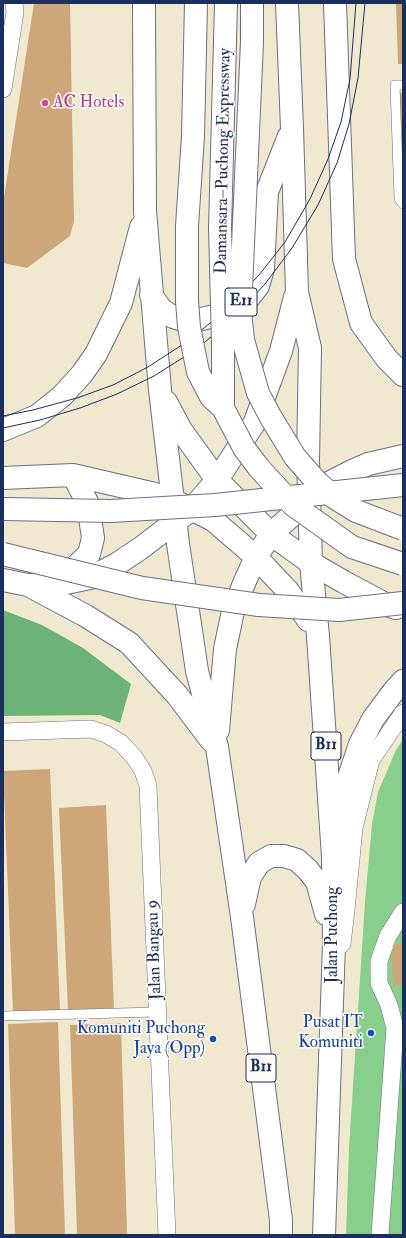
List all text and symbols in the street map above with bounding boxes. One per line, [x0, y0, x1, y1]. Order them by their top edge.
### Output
street label: Damansara–Puchong Expressway [212, 48, 236, 274]
place label: AC Hotels [53, 93, 124, 113]
marker: AC Hotels [40, 98, 50, 108]
road number: E11 [225, 288, 257, 316]
road number: B11 [311, 732, 341, 760]
street label: Jalan Puchong [323, 886, 343, 984]
street label: Jalan Bangau 9 [143, 899, 167, 1001]
place label: Pusat IT Komuniti [298, 1013, 363, 1053]
place label: Komuniti Puchong Jaya (Opp) [77, 1019, 205, 1059]
marker: Pusat IT Komuniti [366, 1028, 376, 1038]
marker: Komuniti Puchong Jaya (Opp) [208, 1034, 218, 1044]
road number: B11 [246, 1054, 276, 1082]

